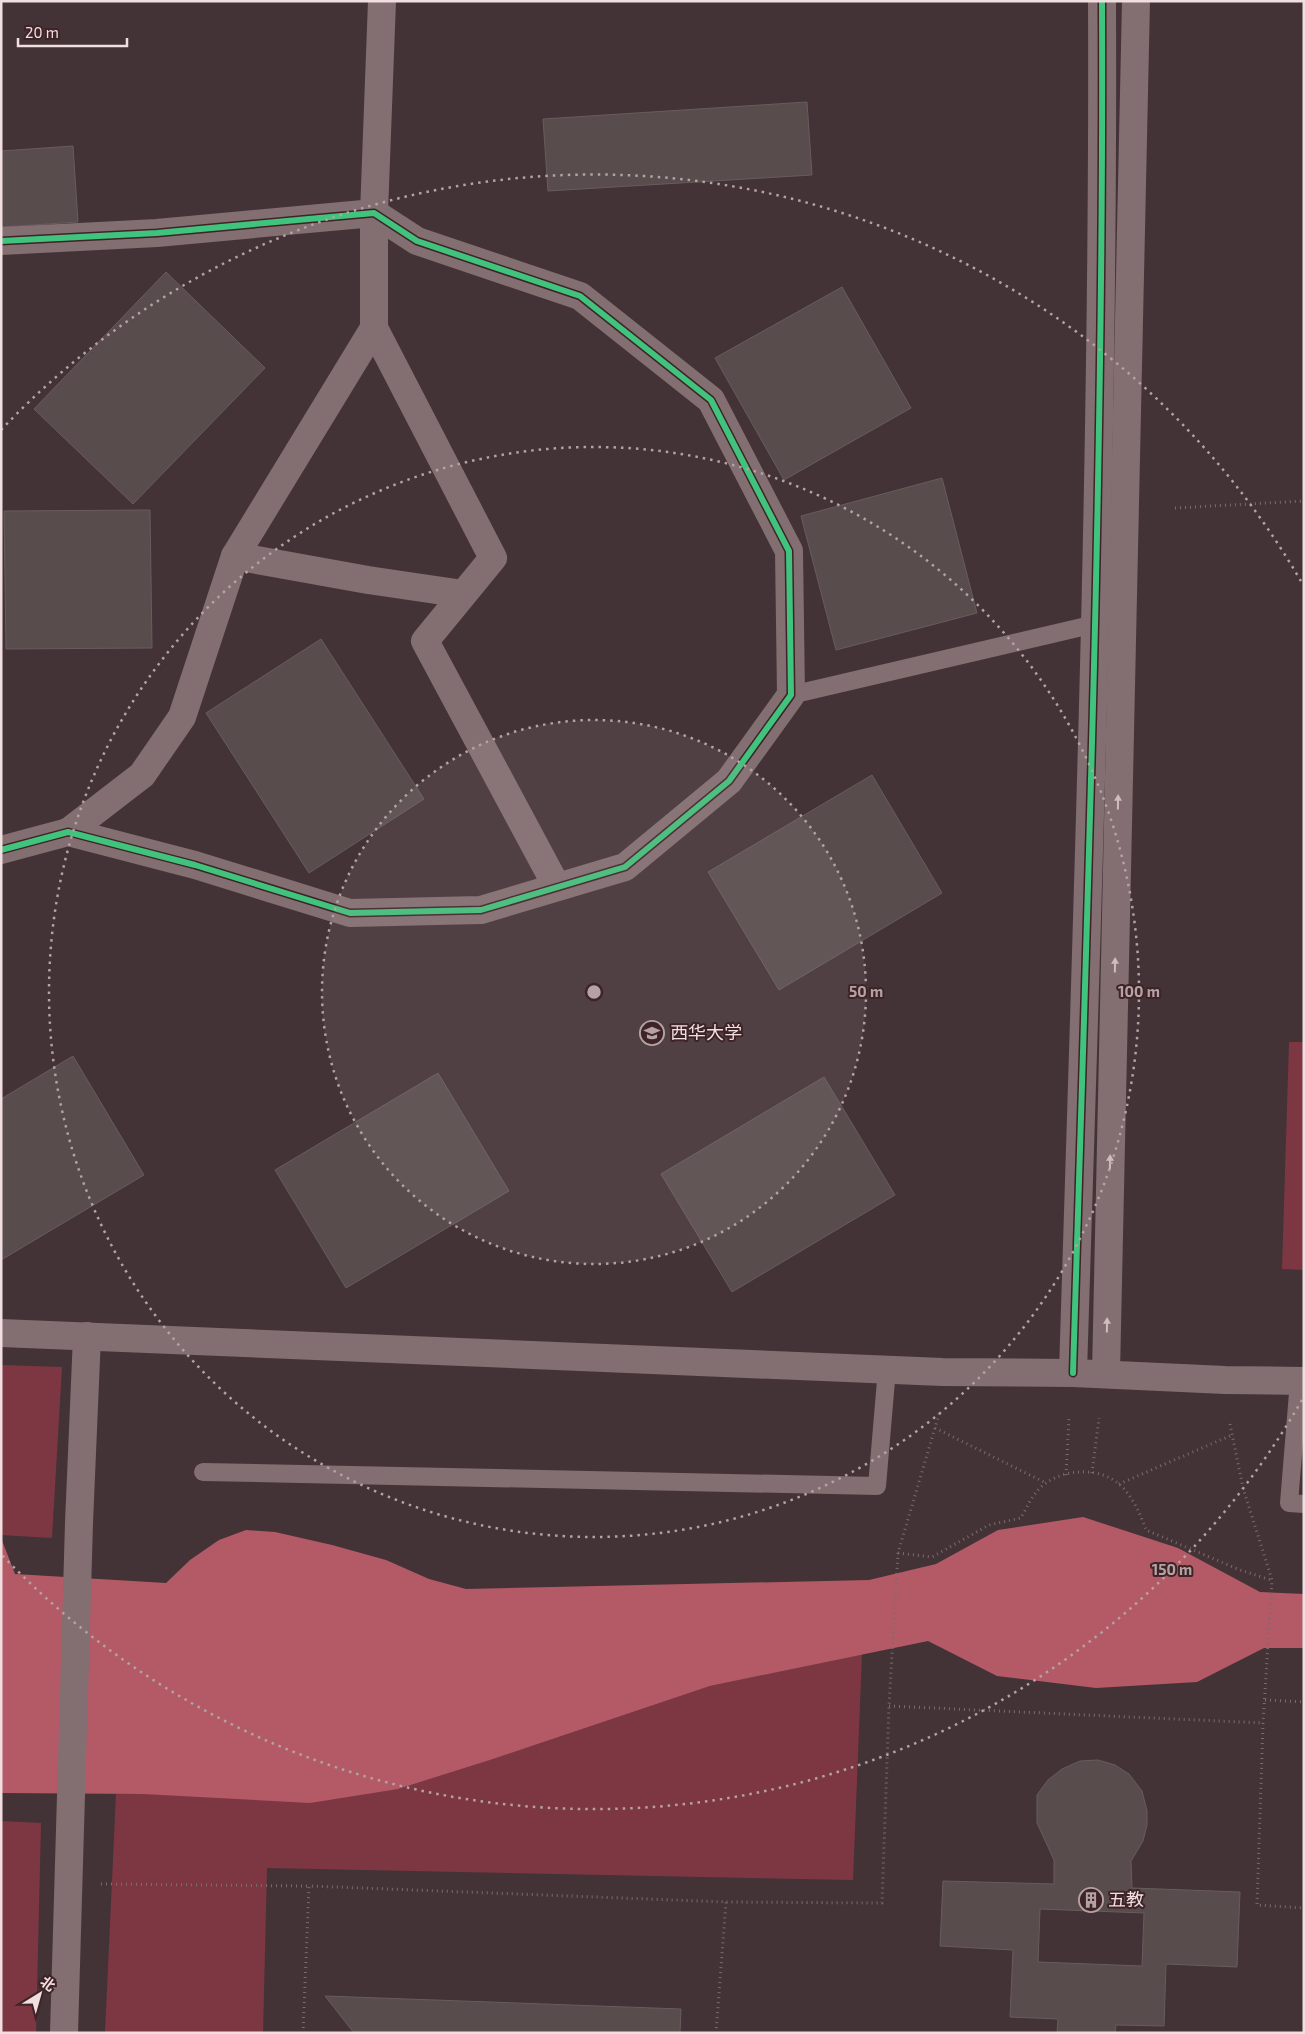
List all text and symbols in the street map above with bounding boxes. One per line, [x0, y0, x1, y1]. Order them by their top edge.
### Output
scale bar [18, 15, 126, 47]
text: 20 m [25, 23, 59, 41]
one-way arrow [1114, 794, 1122, 810]
one-way arrow [1111, 957, 1119, 973]
text: 50 m [849, 982, 883, 1000]
text: 100 m [1118, 982, 1160, 1000]
centre of rings [585, 983, 603, 1001]
school or university icon: 西华大学 [639, 1020, 665, 1046]
place label: 西华大学 [670, 1021, 742, 1043]
one-way arrow [1107, 1154, 1115, 1170]
one-way arrow [1103, 1316, 1111, 1332]
text: 150 m [1152, 1560, 1192, 1578]
building icon: 五教 [1078, 1887, 1104, 1913]
place label: 五教 [1108, 1888, 1144, 1910]
north arrow [15, 1969, 65, 2019]
text: 北 [37, 1972, 59, 1994]

